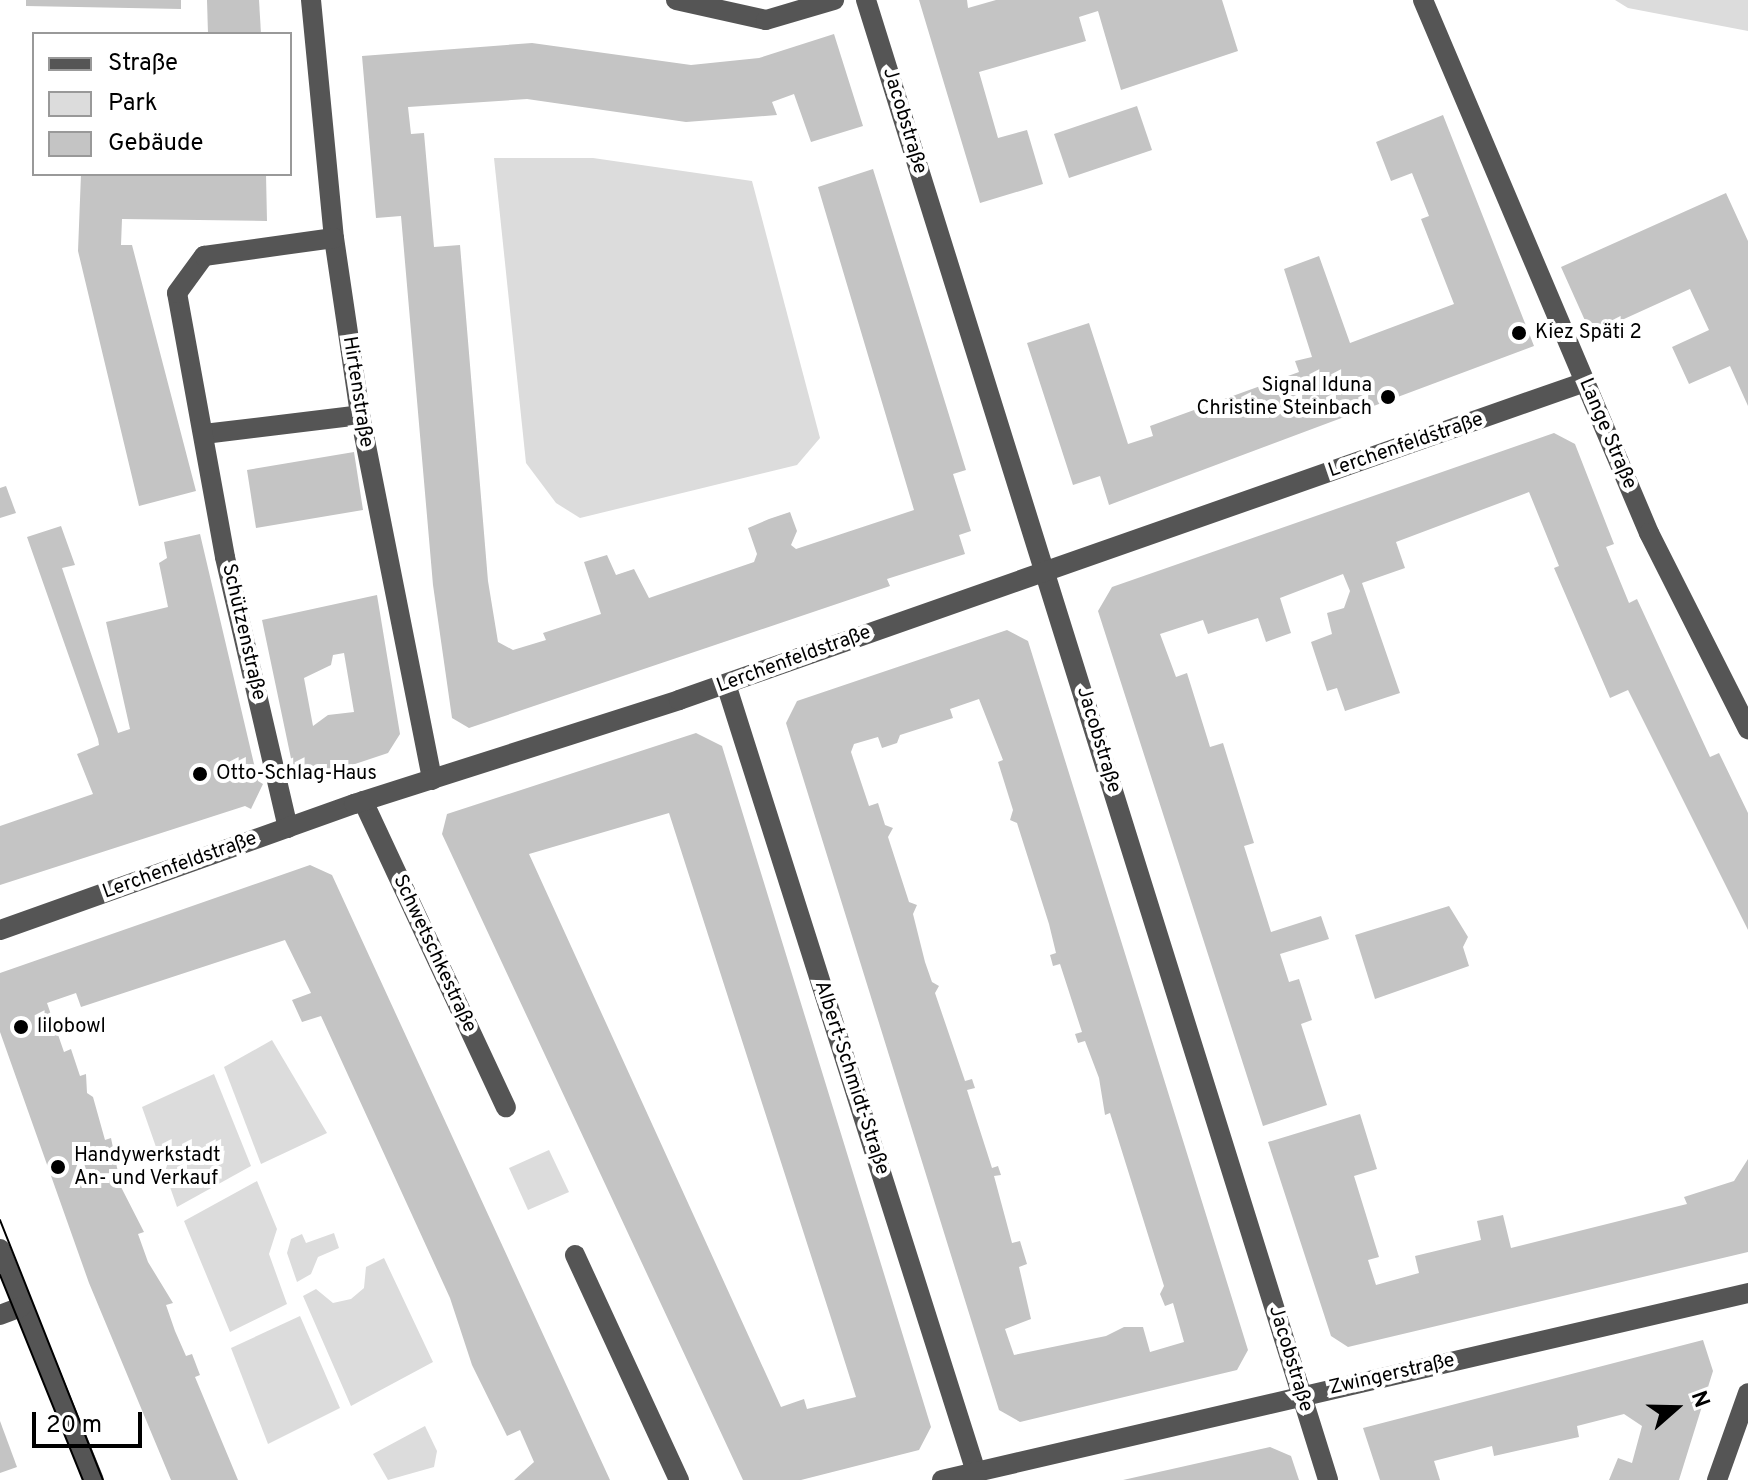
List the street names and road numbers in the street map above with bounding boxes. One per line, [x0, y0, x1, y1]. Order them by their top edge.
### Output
street label: Jacobstraße [876, 65, 932, 177]
street label: Hirtenstraße [336, 335, 378, 449]
street label: Lange Straße [1573, 375, 1641, 493]
street label: Lerchenfeldstraße [1325, 408, 1487, 484]
street label: Schützenstraße [216, 561, 270, 703]
street label: Lerchenfeldstraße [714, 621, 874, 699]
street label: Jacobstraße [1070, 684, 1126, 796]
street label: Lerchenfeldstraße [100, 827, 260, 905]
street label: Schwetschkestraße [387, 871, 481, 1037]
street label: Albert-Schmidt-Straße [808, 978, 894, 1178]
street label: Jacobstraße [1262, 1303, 1318, 1415]
street label: Zwingerstraße [1327, 1349, 1457, 1401]

